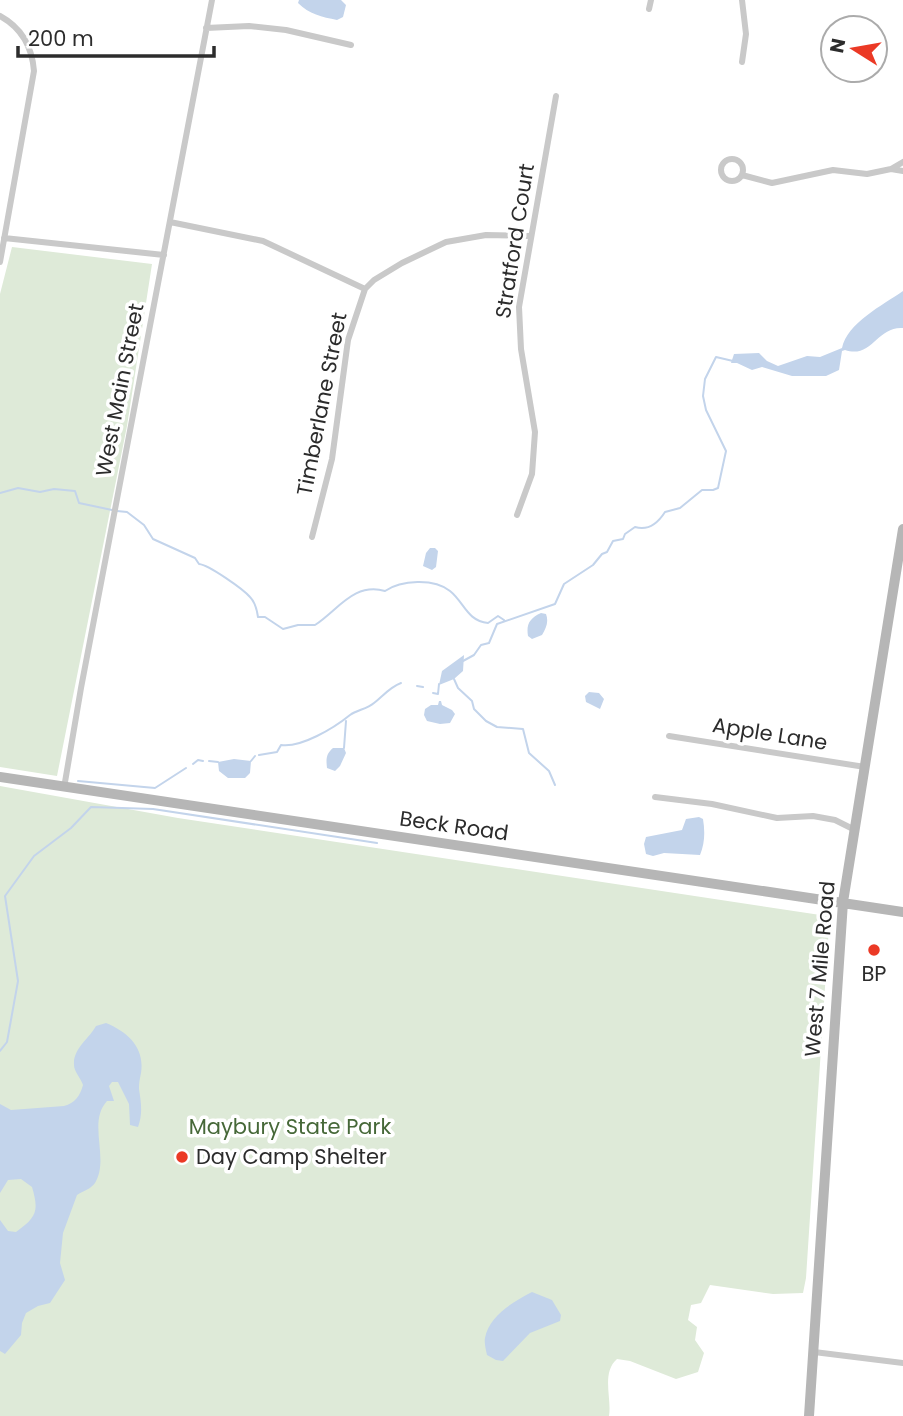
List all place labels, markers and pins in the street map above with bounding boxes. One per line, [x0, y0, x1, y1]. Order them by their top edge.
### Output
marker: BP [866, 942, 882, 958]
place label: BP [861, 959, 887, 988]
place label: Day Camp Shelter [196, 1142, 387, 1171]
marker: Day Camp Shelter [174, 1149, 190, 1165]

